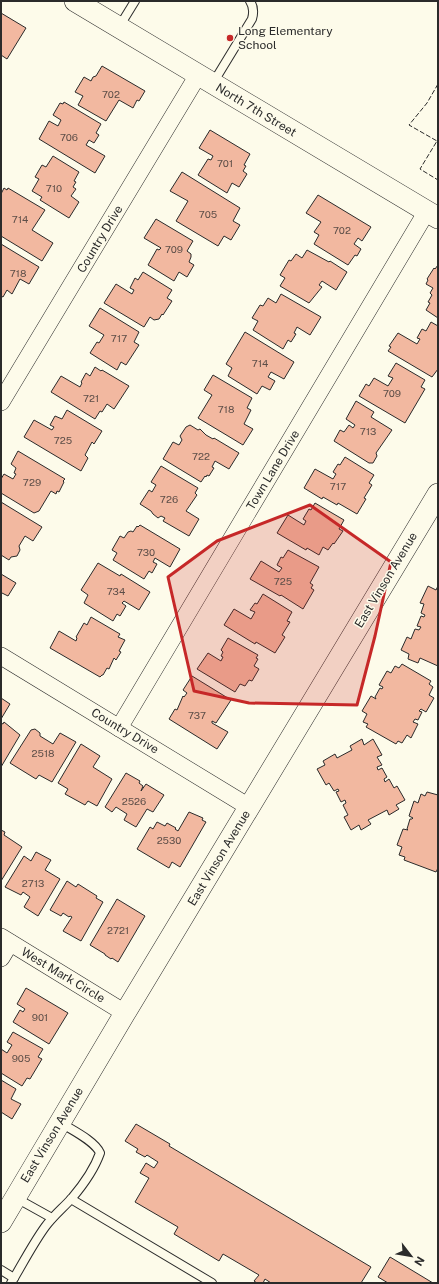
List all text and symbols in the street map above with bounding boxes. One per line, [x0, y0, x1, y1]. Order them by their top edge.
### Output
place label: Long Elementary School [238, 24, 333, 52]
marker: Long Elementary School [225, 33, 235, 43]
street label: North 7th Street [213, 80, 299, 140]
house number: 702 [102, 88, 120, 100]
house number: 706 [60, 131, 78, 143]
house number: 701 [217, 157, 233, 169]
house number: 710 [46, 182, 62, 194]
street label: Country Drive [74, 203, 126, 275]
house number: 705 [199, 208, 217, 220]
house number: 714 [12, 213, 28, 225]
house number: 702 [333, 224, 351, 236]
house number: 709 [165, 243, 183, 255]
house number: 718 [10, 267, 26, 279]
house number: 717 [111, 332, 127, 344]
house number: 714 [252, 357, 268, 369]
house number: 709 [383, 387, 401, 399]
house number: 721 [83, 392, 99, 404]
house number: 718 [218, 403, 234, 415]
house number: 713 [360, 425, 376, 437]
street label: Town Lane Drive [244, 427, 302, 513]
house number: 725 [54, 434, 72, 446]
house number: 722 [192, 450, 210, 462]
house number: 729 [23, 476, 41, 488]
house number: 717 [330, 480, 346, 492]
house number: 726 [160, 493, 178, 505]
street label: East Vinson Avenue [352, 529, 420, 630]
house number: 730 [137, 546, 155, 558]
house number: 725 [274, 575, 292, 587]
house number: 734 [107, 585, 125, 597]
street label: Country Drive [89, 705, 161, 757]
house number: 737 [188, 709, 206, 721]
house number: 2518 [32, 747, 54, 759]
house number: 2526 [122, 795, 146, 807]
street label: East Vinson Avenue [185, 807, 253, 908]
house number: 2530 [157, 834, 181, 846]
house number: 2713 [22, 877, 44, 889]
house number: 2721 [107, 924, 129, 936]
street label: West Mark Circle [19, 944, 108, 1006]
house number: 901 [32, 1011, 48, 1023]
house number: 905 [12, 1052, 30, 1064]
street label: East Vinson Avenue [18, 1084, 86, 1185]
north arrow [391, 1236, 431, 1276]
text: N [412, 1254, 427, 1268]

